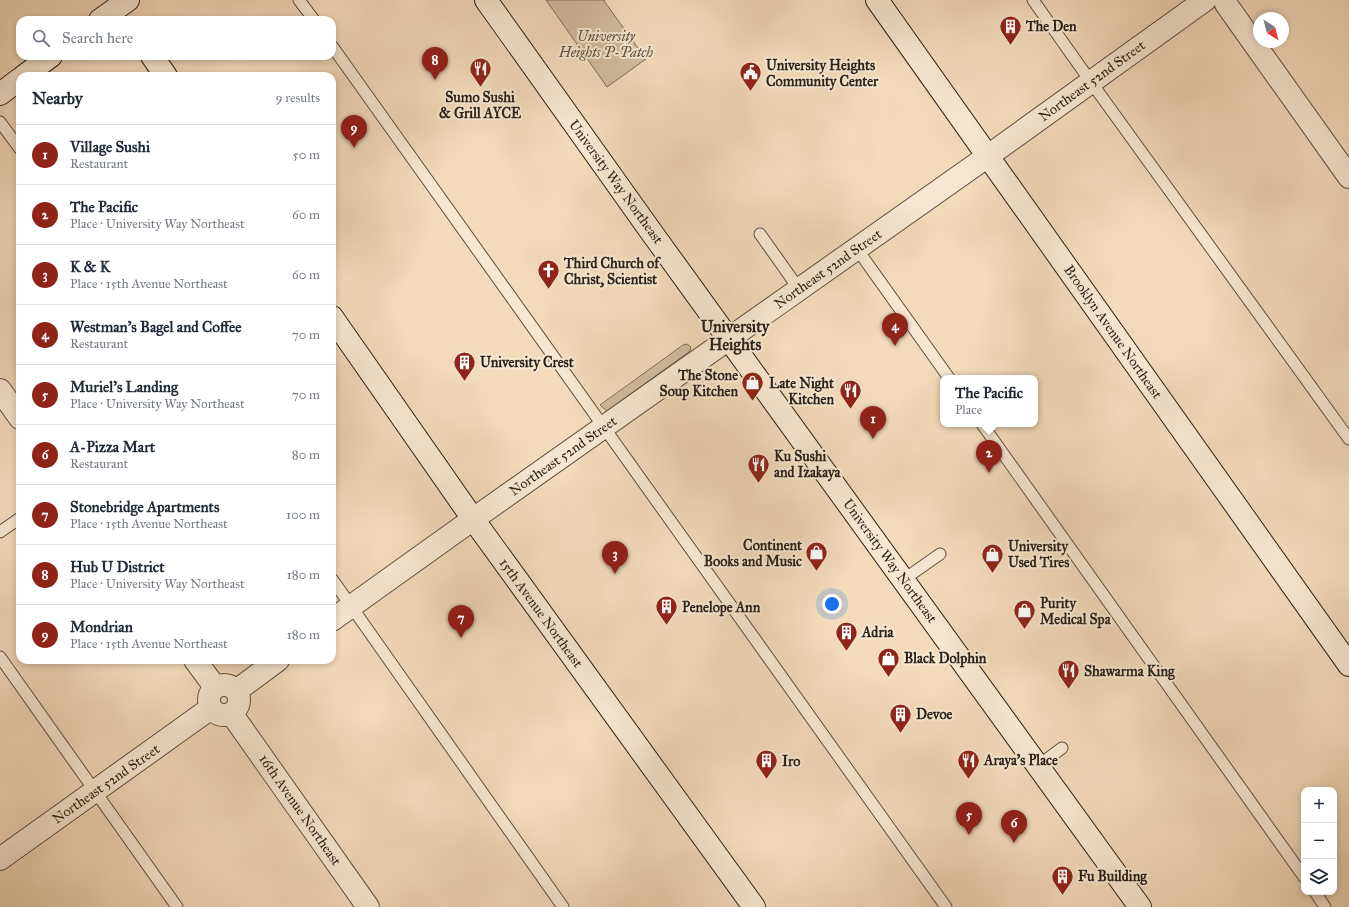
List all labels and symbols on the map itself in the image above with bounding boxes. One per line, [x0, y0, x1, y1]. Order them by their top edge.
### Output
north arrow [1253, 12, 1289, 48]
building icon: The Den [998, 13, 1024, 46]
place label: The Den [1025, 18, 1077, 35]
park label: University Heights P-Patch [558, 28, 653, 61]
street label: Northeast 52nd Street [1035, 37, 1149, 125]
pin: 8 [422, 47, 448, 80]
restaurant icon: Sumo Sushi & Grill AYCE [467, 56, 493, 89]
place label: University Heights Community Center [766, 57, 879, 91]
public building icon: University Heights Community Center [738, 60, 764, 93]
place label: Sumo Sushi & Grill AYCE [439, 89, 521, 122]
pin: 9 [341, 115, 367, 148]
street label: University Way Northeast [565, 117, 667, 247]
street label: Northeast 52nd Street [771, 226, 885, 312]
place label: Third Church of Christ, Scientist [563, 255, 661, 288]
church icon: Third Church of Christ, Scientist [536, 258, 562, 291]
street label: Brooklyn Avenue Northeast [1060, 262, 1166, 402]
pin: 4 [882, 313, 908, 346]
district label: University Heights [701, 317, 771, 355]
building icon: University Crest [451, 349, 477, 382]
place label: University Crest [480, 354, 574, 372]
place label: The Stone Soup Kitchen [660, 367, 738, 401]
shop icon: The Stone Soup Kitchen [740, 370, 766, 403]
place label: Late Night Kitchen [769, 375, 834, 408]
restaurant icon: Late Night Kitchen [837, 378, 863, 411]
pin: 1 [860, 406, 886, 439]
street label: Northeast 52nd Street [506, 413, 620, 499]
pin: 2 [976, 440, 1002, 473]
place label: Ku Sushi and Izakaya [774, 448, 842, 482]
restaurant icon: Ku Sushi and Izakaya [746, 451, 772, 484]
street label: University Way Northeast [839, 496, 941, 626]
place label: Continent Books and Music [704, 537, 802, 570]
place label: University Used Tires [1008, 538, 1069, 571]
shop icon: Continent Books and Music [804, 540, 830, 573]
pin: 3 [602, 541, 628, 574]
shop icon: University Used Tires [980, 541, 1006, 574]
street label: 15th Avenue Northeast [496, 555, 586, 671]
building icon: Penelope Ann [653, 594, 679, 627]
your location [822, 594, 842, 614]
place label: Purity Medical Spa [1040, 595, 1112, 629]
shop icon: Purity Medical Spa [1011, 598, 1037, 631]
place label: Penelope Ann [682, 599, 761, 617]
pin: 7 [448, 605, 474, 638]
building icon: Adria [834, 619, 860, 652]
place label: Adria [861, 624, 894, 641]
shop icon: Black Dolphin [875, 645, 901, 678]
place label: Black Dolphin [904, 650, 987, 668]
restaurant icon: Shawarma King [1056, 658, 1082, 691]
place label: Shawarma King [1084, 663, 1175, 681]
building icon: Devoe [887, 701, 913, 734]
place label: Devoe [916, 706, 953, 723]
street label: Northeast 52nd Street [49, 741, 163, 827]
restaurant icon: Araya's Place [956, 747, 982, 780]
building icon: Iro [754, 748, 780, 781]
street label: 16th Avenue Northeast [255, 751, 345, 869]
place label: Araya's Place [983, 752, 1058, 770]
place label: Iro [782, 753, 800, 770]
pin: 5 [956, 802, 982, 835]
pin: 6 [1001, 810, 1027, 843]
building icon: Fu Building [1050, 863, 1076, 896]
place label: Fu Building [1078, 868, 1147, 886]

